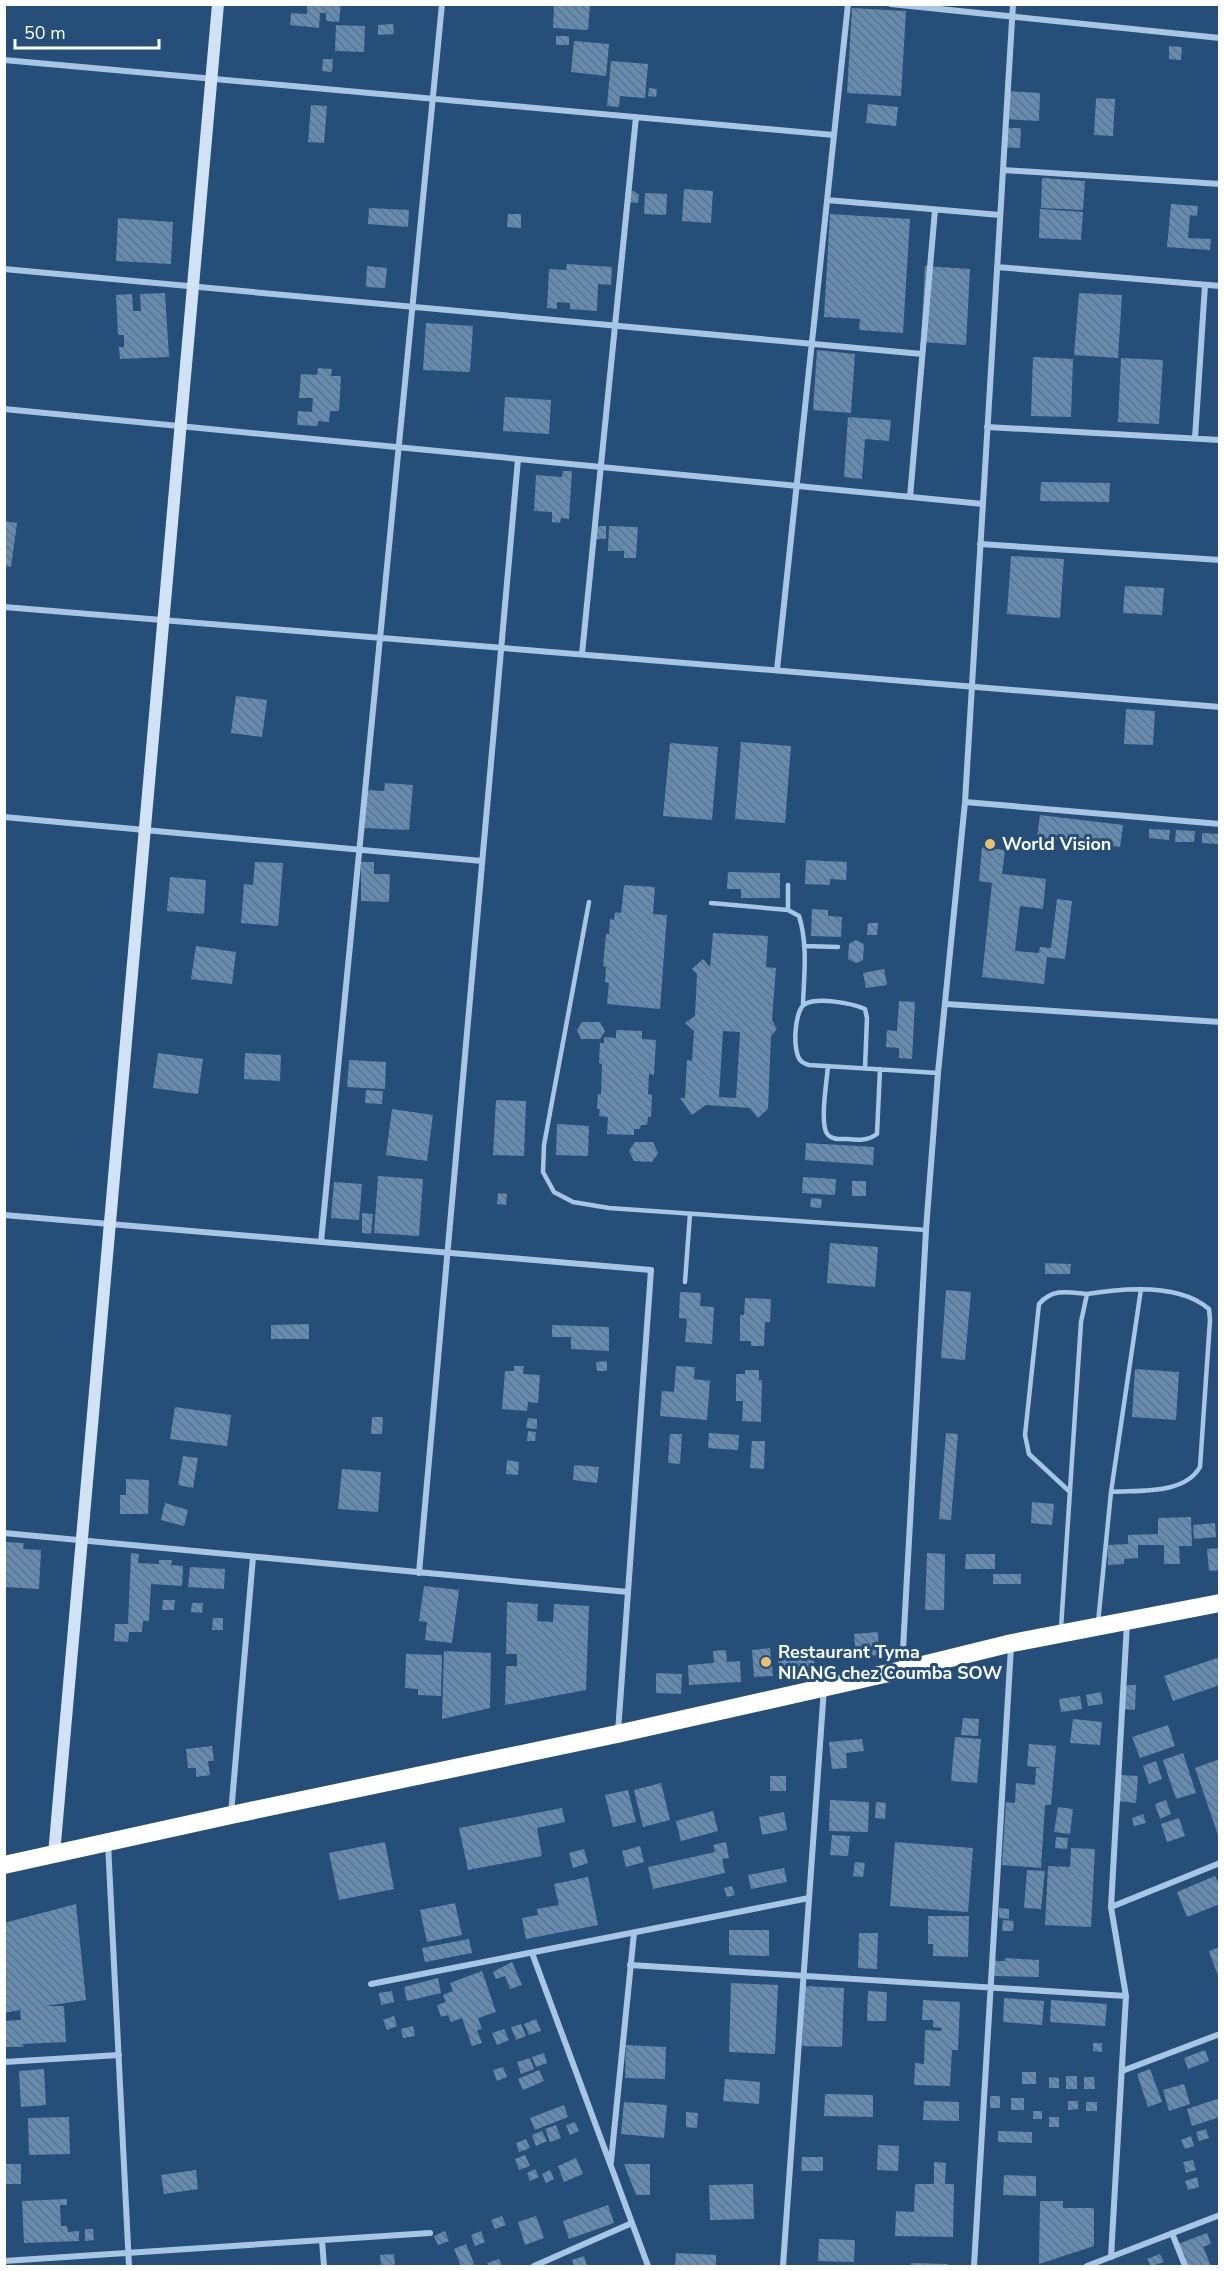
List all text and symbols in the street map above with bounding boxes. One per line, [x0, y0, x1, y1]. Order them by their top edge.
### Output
scale bar [15, 12, 159, 50]
text: 50 m [24, 21, 66, 45]
place label: World Vision [1002, 832, 1111, 856]
marker: World Vision [983, 837, 997, 851]
place label: Restaurant Tyma NIANG chez Coumba SOW [778, 1640, 1002, 1685]
marker: Restaurant Tyma NIANG chez Coumba SOW [759, 1655, 773, 1669]

